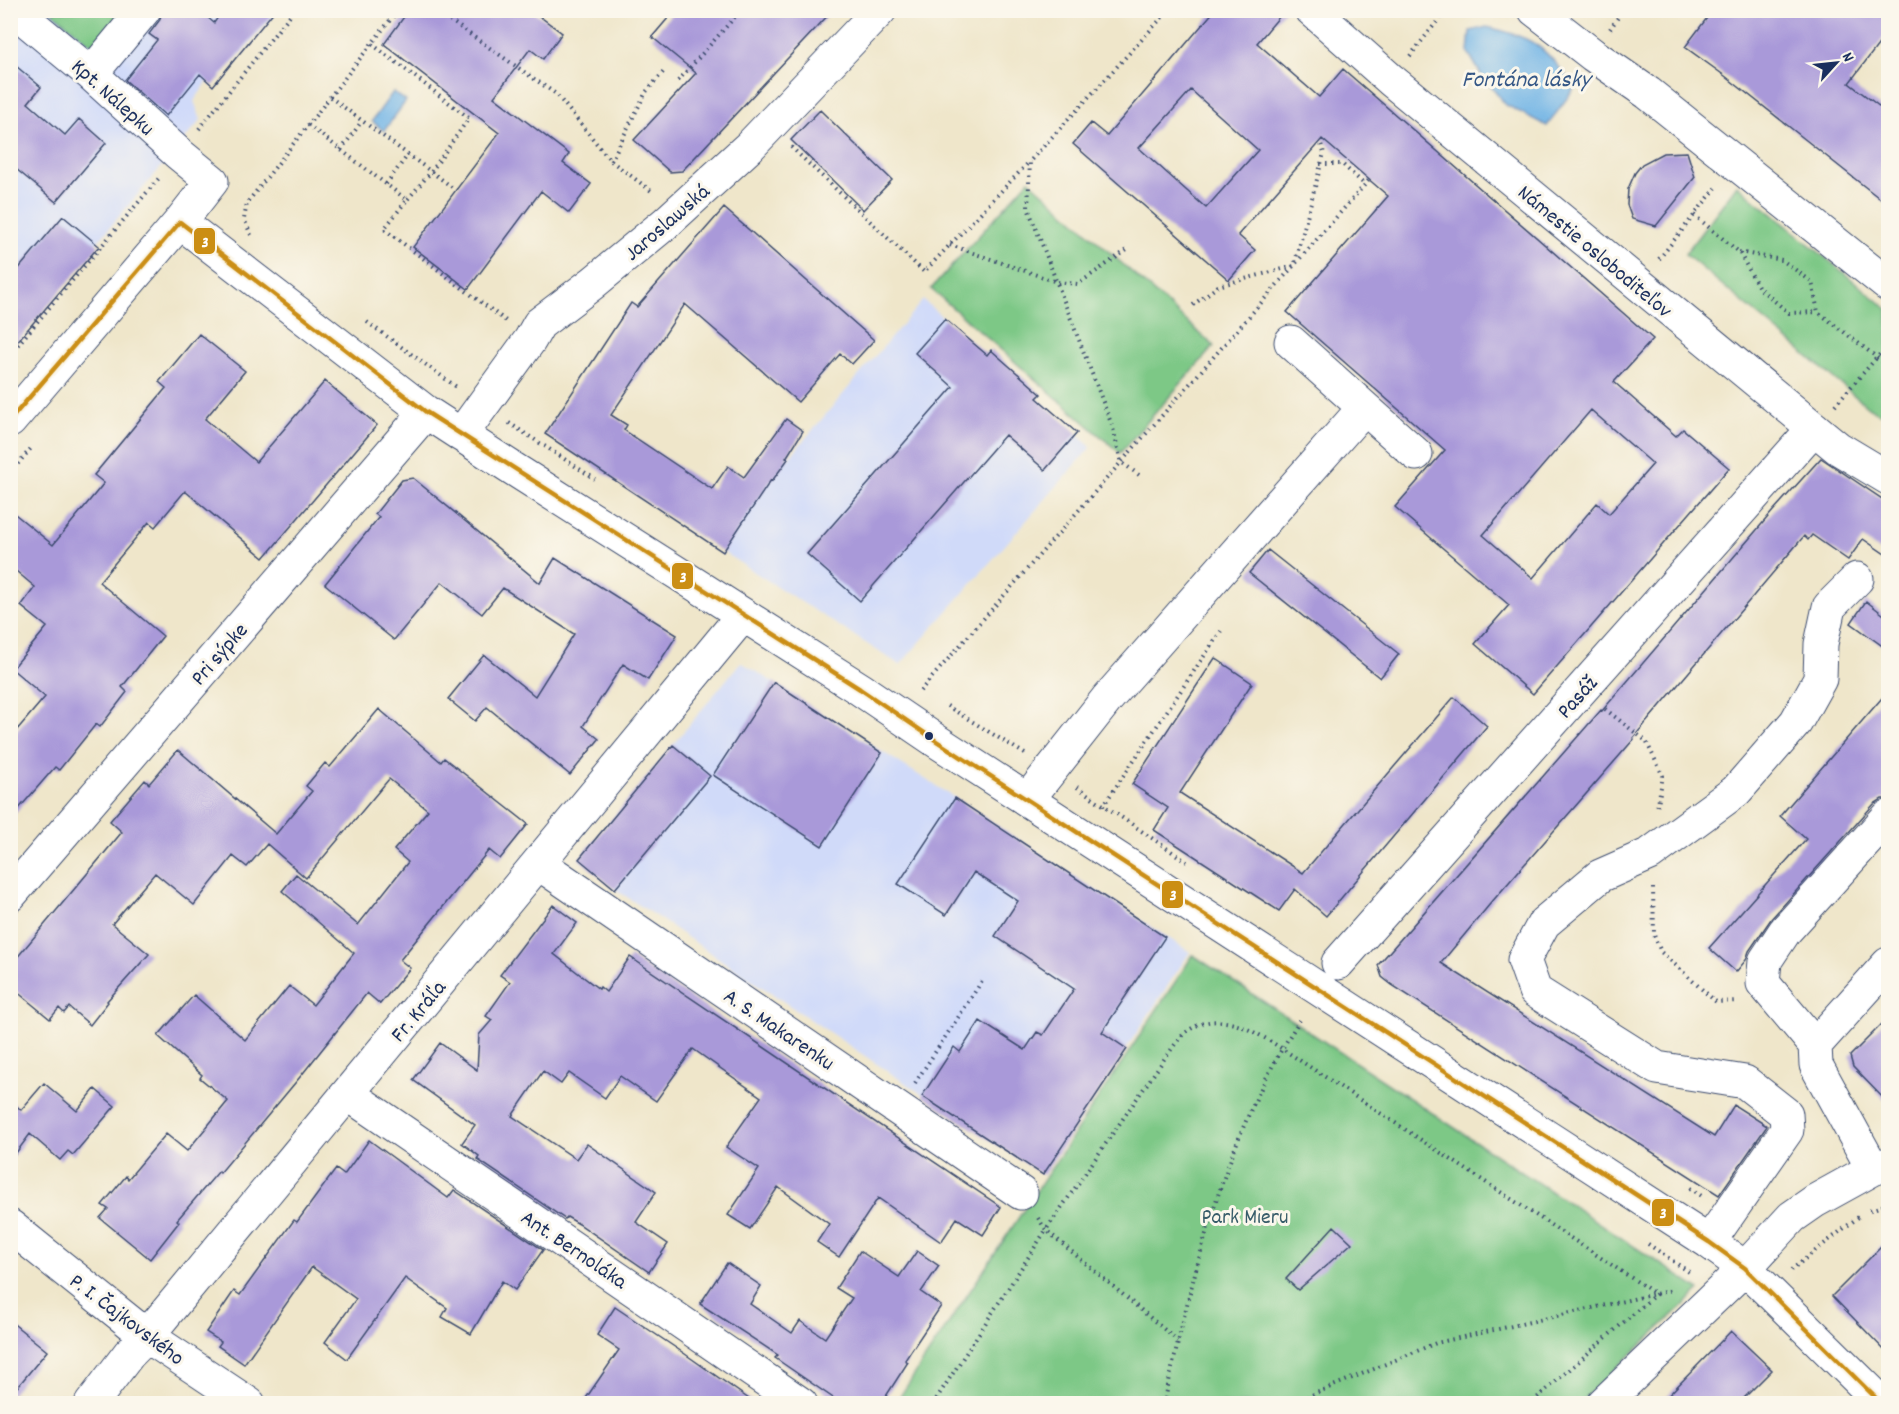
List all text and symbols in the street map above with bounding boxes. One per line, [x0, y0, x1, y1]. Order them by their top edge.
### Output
north arrow [1806, 33, 1866, 93]
text: N [1835, 49, 1859, 66]
street label: Kpt. Nálepku [63, 53, 160, 144]
water label: Fontána lásky [1462, 64, 1594, 98]
street label: Jaroslawská [619, 178, 718, 270]
street label: Námestie osloboditeľov [1510, 179, 1678, 327]
line badge: 3 [193, 227, 216, 255]
text: 3 [201, 232, 209, 255]
line badge: 3 [671, 562, 694, 590]
text: 3 [679, 567, 687, 590]
street label: Pri sýpke [185, 617, 257, 693]
street label: Pasáž [1551, 670, 1606, 727]
unlabelled marker [923, 730, 935, 742]
line badge: 3 [1161, 880, 1184, 909]
text: 3 [1169, 885, 1177, 908]
street label: Fr. Kráľa [385, 974, 455, 1050]
street label: A. S. Makarenku [716, 982, 840, 1080]
line badge: 3 [1651, 1198, 1675, 1227]
park label: Park Mieru [1202, 1203, 1288, 1234]
text: 3 [1659, 1203, 1667, 1226]
street label: Ant. Bernoláka [513, 1204, 633, 1298]
street label: P. I. Čajkovského [62, 1267, 190, 1374]

